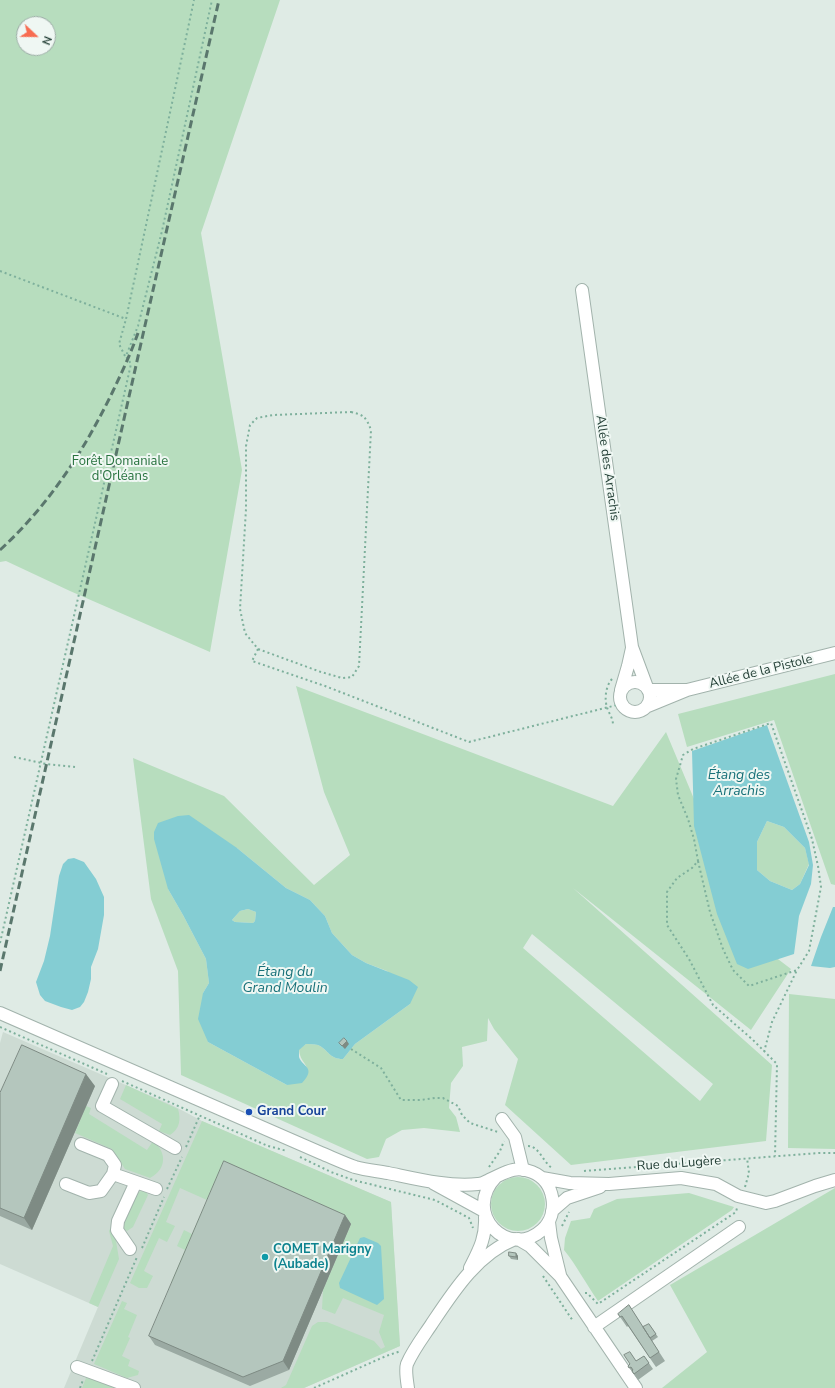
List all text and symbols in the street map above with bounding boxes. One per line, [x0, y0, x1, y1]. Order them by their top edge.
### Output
north arrow [16, 16, 56, 56]
text: N [38, 34, 55, 47]
street label: Allée des Arrachis [592, 414, 622, 522]
park label: Forêt Domaniale d'Orléans [72, 454, 168, 485]
street label: Allée de la Pistole [708, 652, 814, 692]
water label: Étang des Arrachis [708, 768, 770, 800]
water label: Étang du Grand Moulin [242, 965, 328, 998]
place label: Grand Cour [257, 1104, 326, 1120]
marker: Grand Cour [244, 1107, 254, 1117]
street label: Rue du Lugère [636, 1153, 722, 1175]
place label: COMET Marigny (Aubade) [273, 1242, 371, 1273]
marker: COMET Marigny (Aubade) [260, 1252, 270, 1262]

